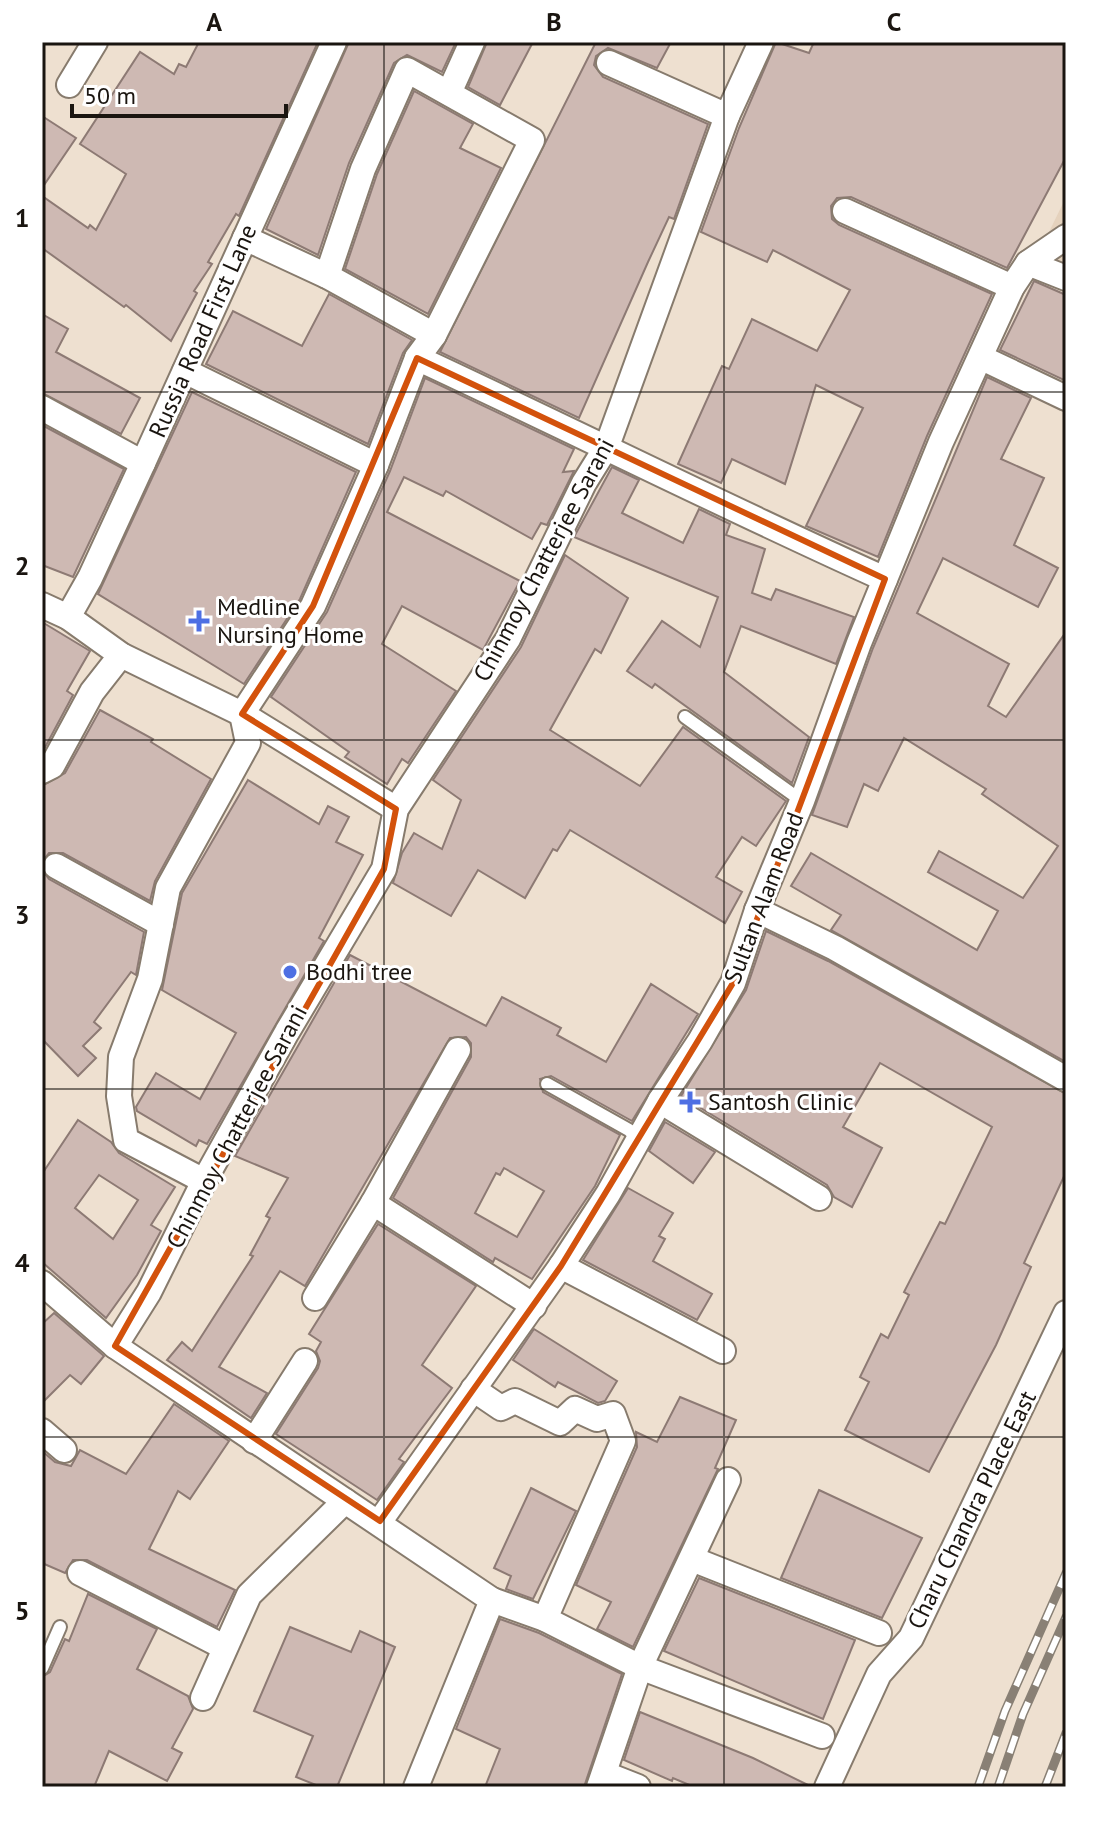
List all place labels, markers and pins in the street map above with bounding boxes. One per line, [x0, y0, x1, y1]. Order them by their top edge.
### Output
place label: Medline Nursing Home [217, 591, 364, 650]
marker: Medline Nursing Home [188, 610, 210, 632]
place label: Bodhi tree [306, 956, 412, 987]
marker: Bodhi tree [281, 963, 299, 981]
place label: Santosh Clinic [708, 1086, 854, 1117]
marker: Santosh Clinic [679, 1091, 701, 1113]

